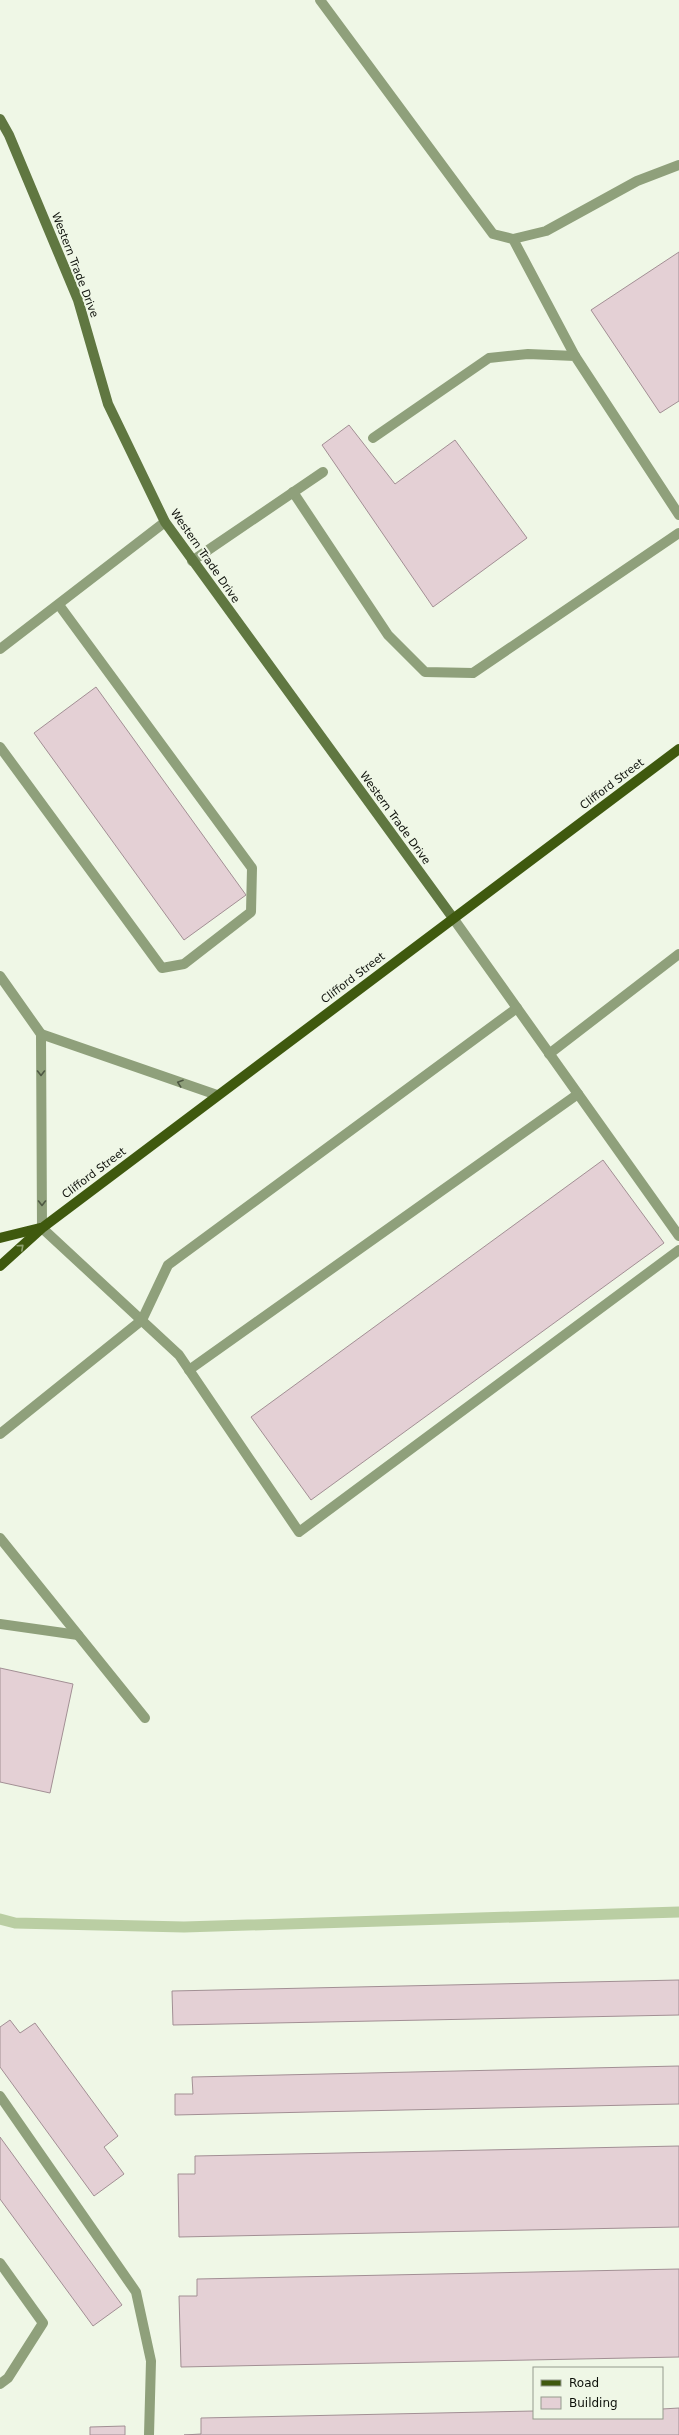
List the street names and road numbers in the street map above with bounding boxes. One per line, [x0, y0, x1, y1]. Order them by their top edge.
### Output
street label: Western Trade Drive [49, 211, 101, 320]
street label: Western Trade Drive [168, 507, 242, 606]
street label: Clifford Street [578, 755, 647, 812]
street label: Western Trade Drive [357, 769, 433, 867]
street label: Clifford Street [319, 949, 388, 1006]
street label: Clifford Street [60, 1144, 129, 1201]

